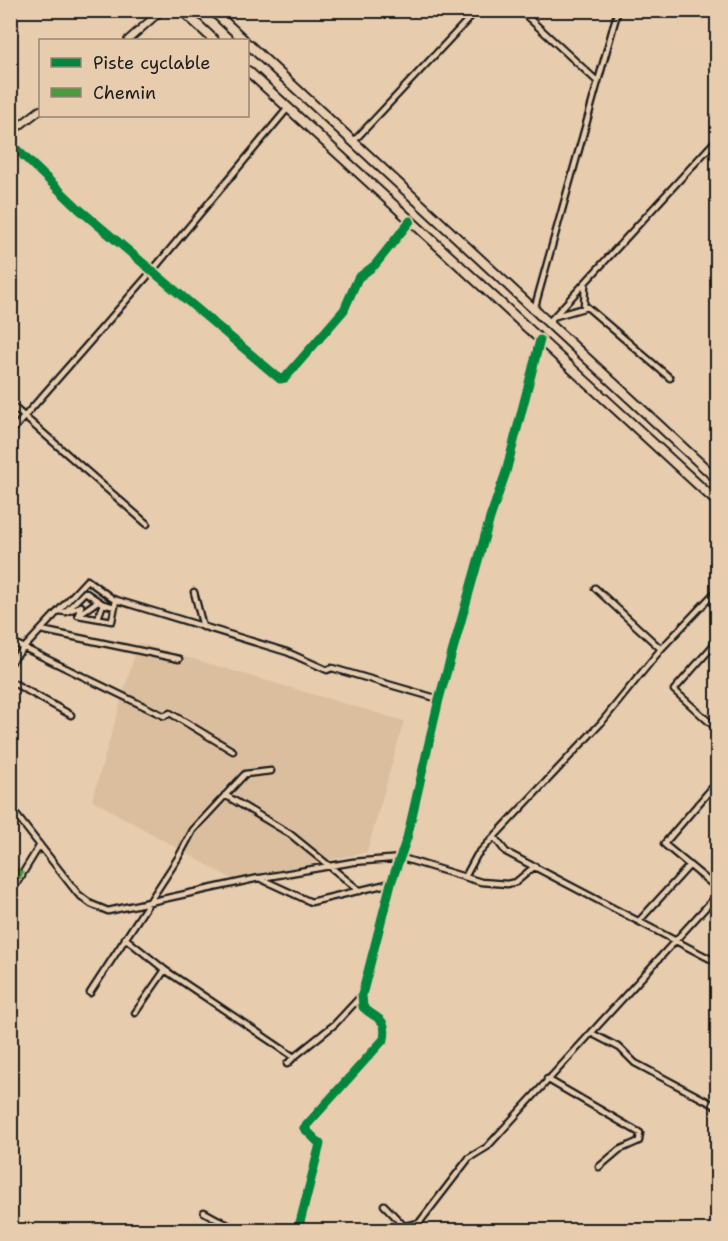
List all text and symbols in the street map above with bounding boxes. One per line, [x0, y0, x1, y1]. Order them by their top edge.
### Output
legend [39, 39, 249, 117]
text: Piste cyclable [93, 51, 210, 75]
text: Chemin [93, 81, 156, 105]

